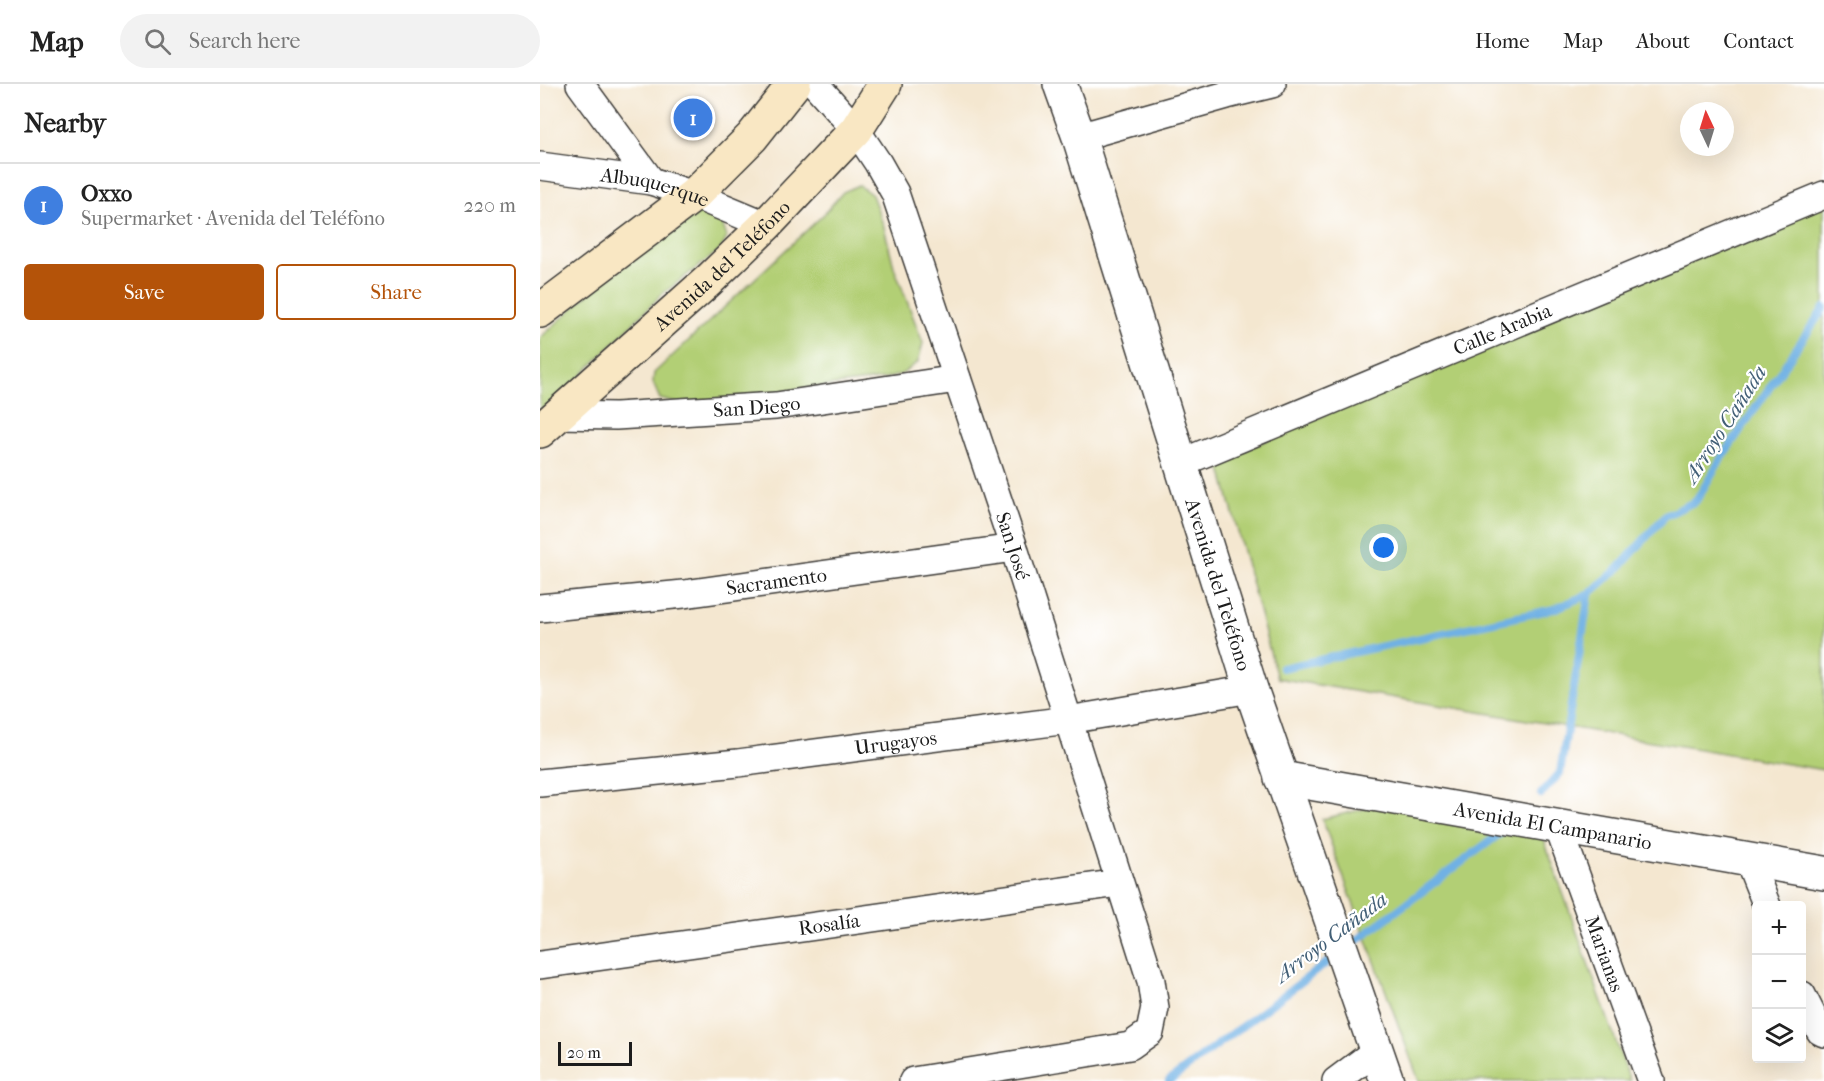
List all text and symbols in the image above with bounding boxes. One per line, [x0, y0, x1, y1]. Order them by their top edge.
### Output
search box [120, 14, 540, 68]
text: Map [30, 25, 84, 58]
icon: search [141, 25, 174, 58]
text: Search here [189, 28, 300, 54]
text: Home [1475, 29, 1530, 53]
text: Map [1563, 29, 1603, 53]
text: About [1636, 29, 1690, 53]
text: Contact [1723, 29, 1794, 53]
pin: 1 [674, 96, 712, 141]
north arrow [1680, 102, 1734, 156]
text: Nearby [24, 108, 106, 139]
street label: Albuquerque [598, 163, 713, 212]
text: Oxxo [81, 181, 132, 207]
text: 1 [40, 194, 47, 217]
text: 220 m [463, 194, 516, 217]
street label: Avenida del Teléfono [649, 196, 795, 336]
text: Supermarket · Avenida del Teléfono [81, 207, 385, 230]
button: Save [24, 264, 264, 320]
button: Share [276, 264, 516, 320]
street label: Calle Arabia [1450, 299, 1556, 360]
water label: Arroyo Cañada [1677, 361, 1772, 489]
street label: San Diego [712, 392, 802, 422]
street label: Avenida del Teléfono [1180, 495, 1256, 674]
street label: San José [991, 509, 1034, 583]
your location [1369, 533, 1398, 562]
street label: Sacramento [725, 563, 828, 600]
street label: Urugayos [853, 726, 938, 760]
street label: Avenida El Campanario [1451, 797, 1654, 855]
water label: Arroyo Cañada [1268, 887, 1392, 989]
map controls [1752, 901, 1806, 1063]
button: + [1752, 901, 1806, 955]
street label: Rosalía [797, 909, 862, 940]
street label: Marianas [1580, 913, 1629, 995]
button: − [1752, 955, 1806, 1009]
button: layers [1752, 1009, 1806, 1063]
scale bar [558, 1039, 632, 1066]
text: 20 m [567, 1043, 601, 1062]

